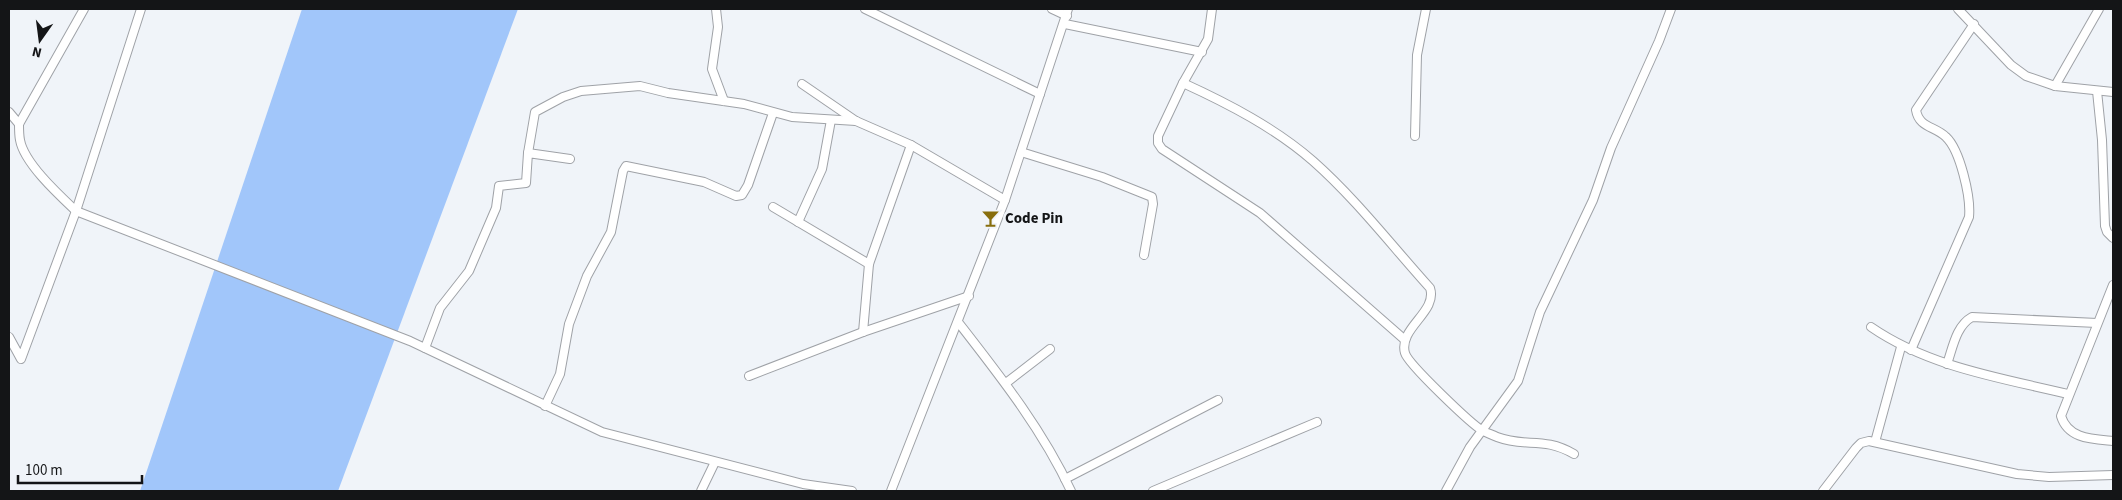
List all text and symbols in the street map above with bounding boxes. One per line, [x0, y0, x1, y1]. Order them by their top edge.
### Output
north arrow [15, 15, 65, 65]
text: N [30, 41, 44, 62]
bar icon: Code Pin [981, 208, 1001, 228]
place label: Code Pin [1005, 208, 1063, 229]
scale bar [18, 452, 141, 484]
text: 100 m [25, 460, 63, 481]

